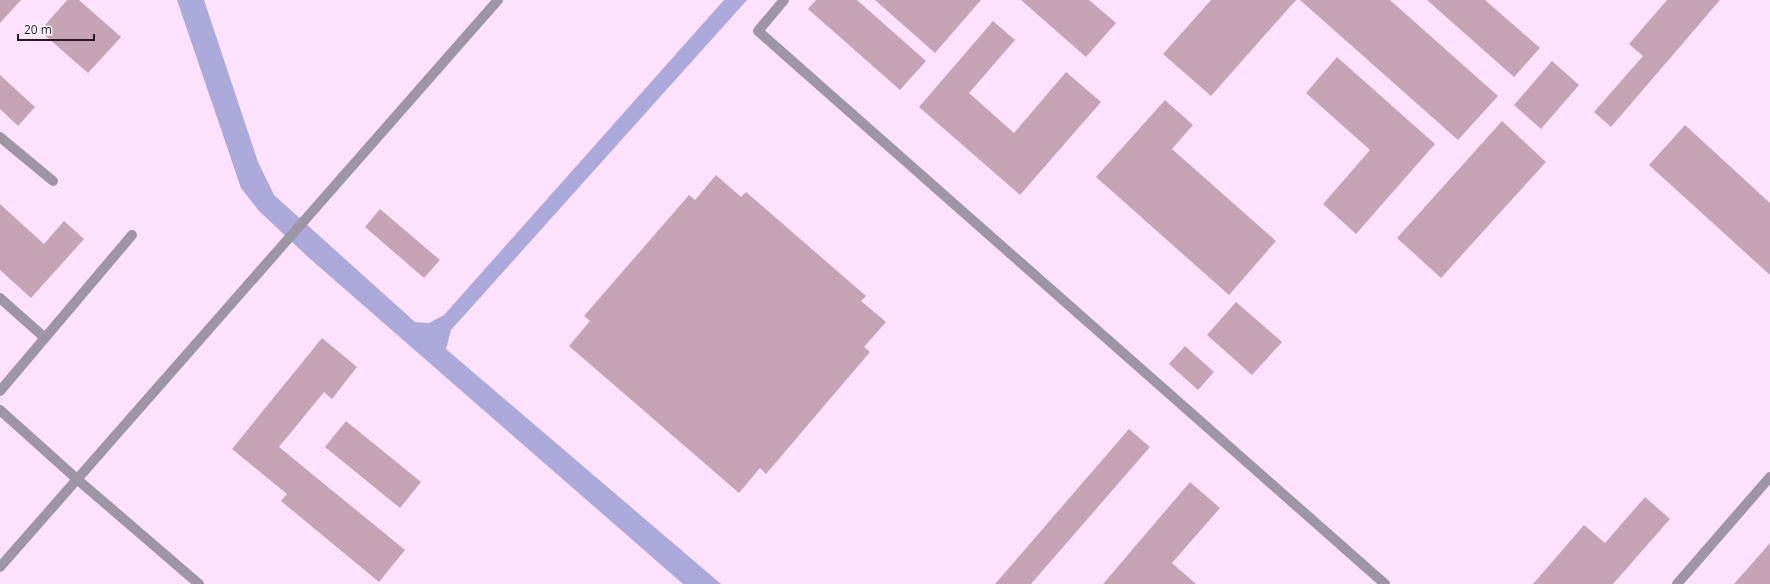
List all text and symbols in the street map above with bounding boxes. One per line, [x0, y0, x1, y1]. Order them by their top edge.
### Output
scale bar [18, 16, 94, 42]
text: 20 m [24, 21, 52, 38]

